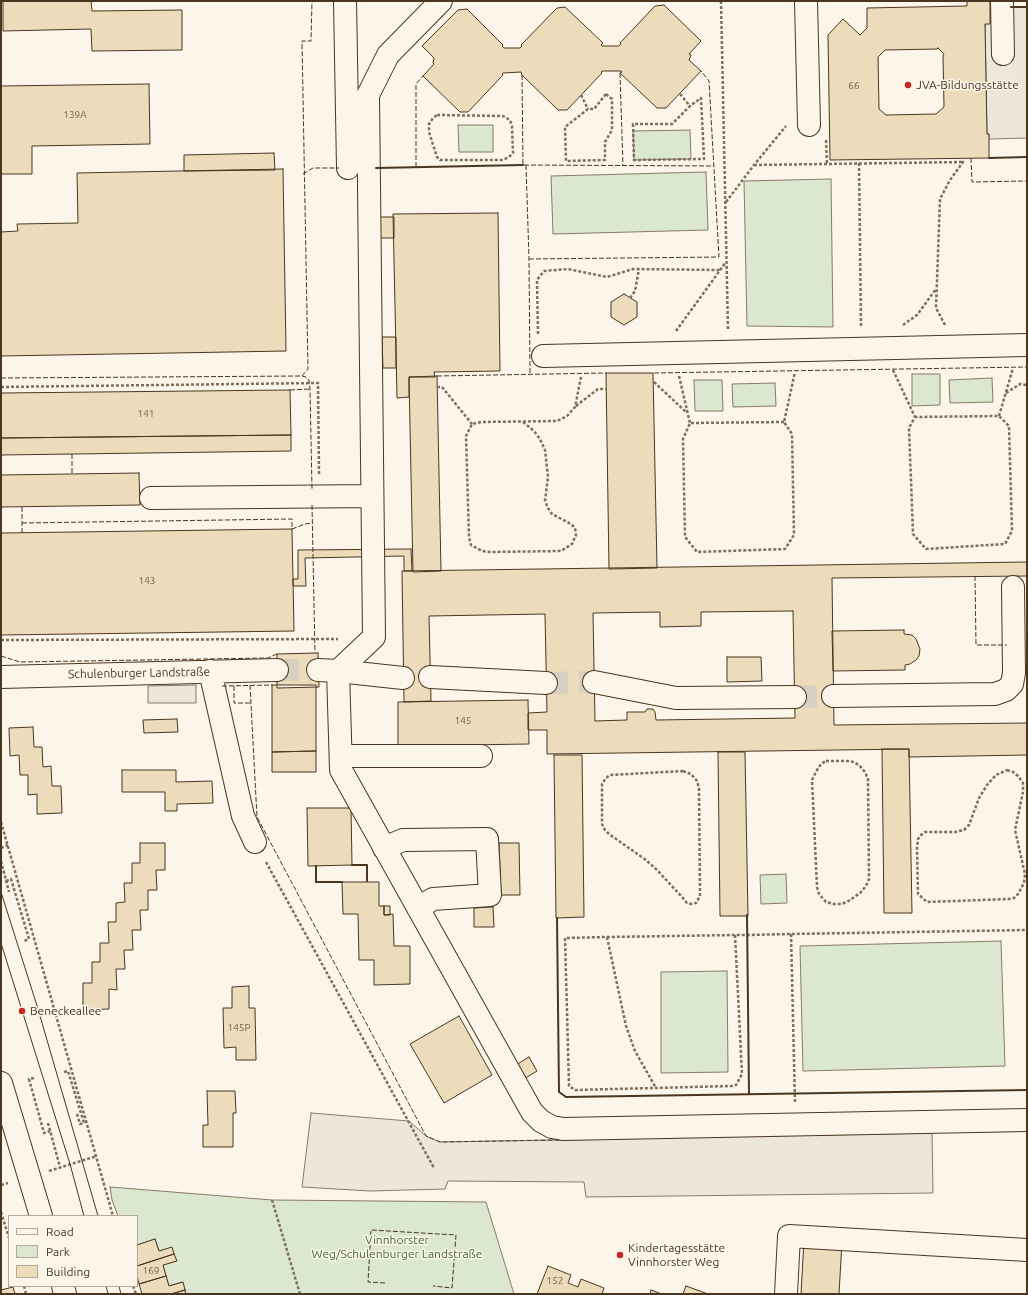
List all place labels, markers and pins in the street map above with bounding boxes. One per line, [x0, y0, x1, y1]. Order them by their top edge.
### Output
place label: JVA-Bildungsstätte [916, 78, 1019, 92]
marker: JVA-Bildungsstätte [903, 80, 913, 90]
place label: Beneckeallee [30, 1004, 101, 1018]
marker: Beneckeallee [17, 1006, 27, 1016]
place label: Kindertagesstätte Vinnhorster Weg [628, 1241, 725, 1269]
marker: Kindertagesstätte Vinnhorster Weg [615, 1250, 625, 1260]

